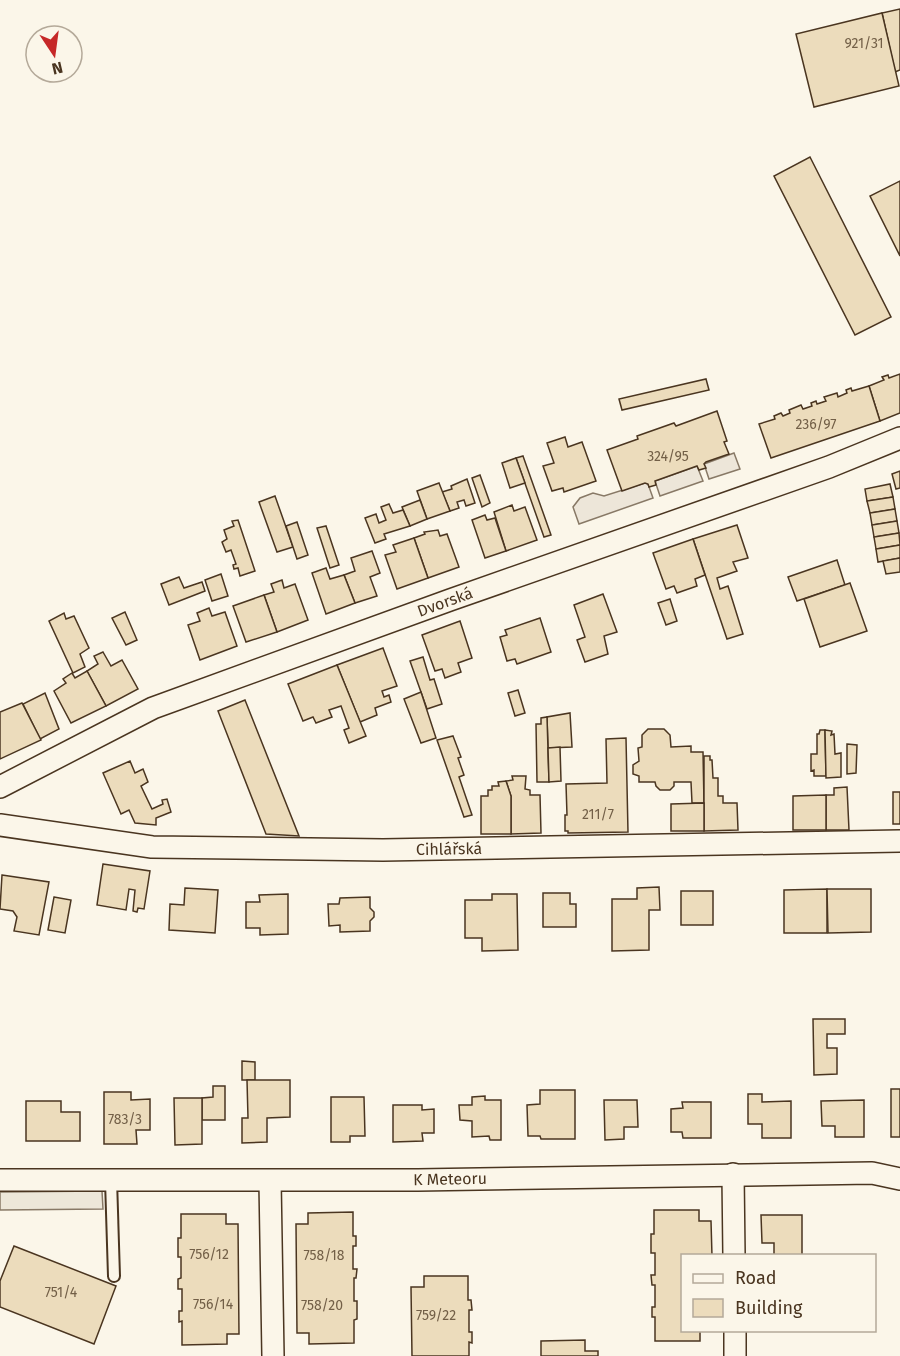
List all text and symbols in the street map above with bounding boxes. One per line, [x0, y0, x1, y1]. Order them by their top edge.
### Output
north arrow [24, 24, 84, 84]
house number: 921/31 [844, 35, 884, 52]
text: N [50, 58, 65, 79]
house number: 236/97 [795, 416, 837, 433]
house number: 324/95 [647, 448, 689, 465]
street label: Dvorská [415, 583, 475, 621]
house number: 211/7 [582, 806, 614, 823]
street label: Cihlářská [416, 839, 482, 859]
house number: 783/3 [108, 1111, 142, 1128]
street label: K Meteoru [413, 1169, 487, 1189]
house number: 756/12 [189, 1246, 229, 1263]
house number: 758/18 [304, 1247, 345, 1264]
legend [681, 1254, 876, 1332]
text: Road [735, 1267, 777, 1289]
house number: 751/4 [45, 1284, 78, 1301]
house number: 756/14 [193, 1296, 234, 1313]
house number: 758/20 [301, 1297, 343, 1314]
text: Building [735, 1297, 803, 1319]
house number: 759/22 [416, 1307, 456, 1324]

